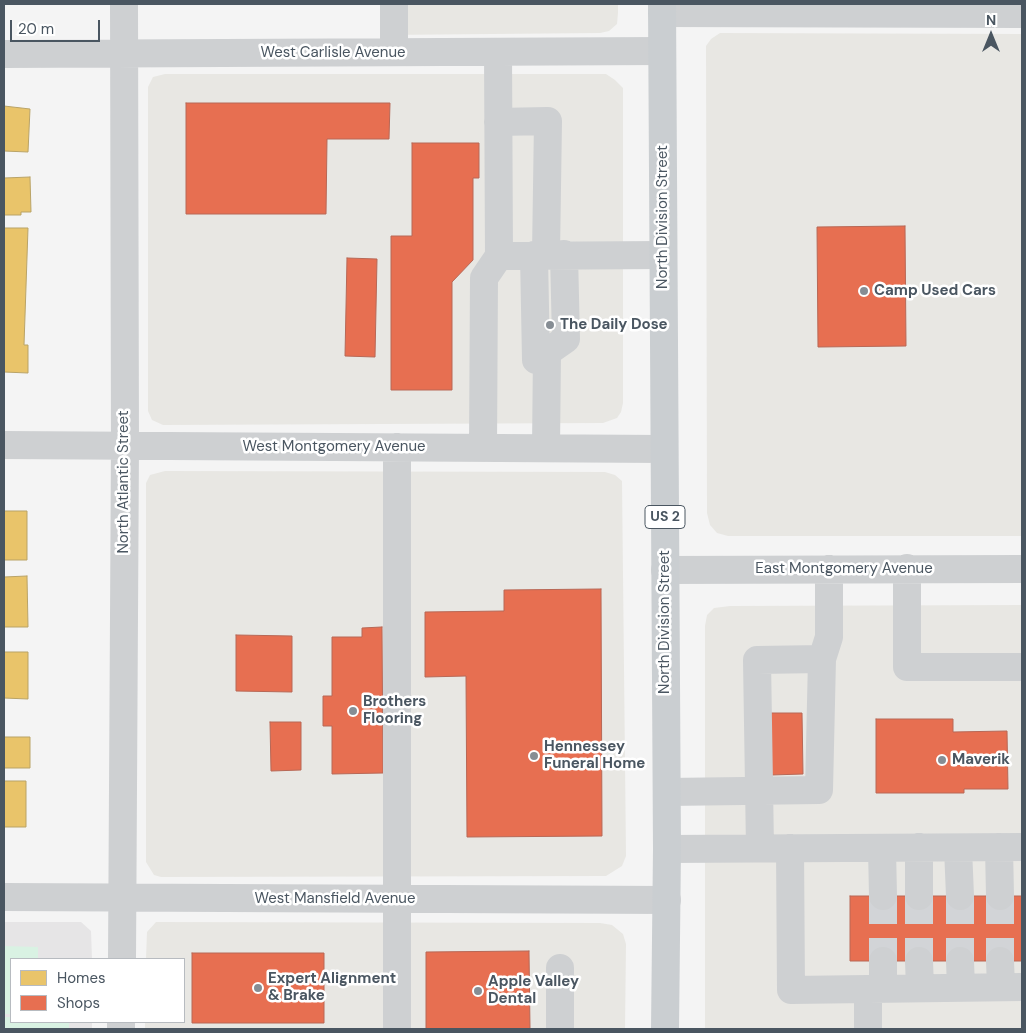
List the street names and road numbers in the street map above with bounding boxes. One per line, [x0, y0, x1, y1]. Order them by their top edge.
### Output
street label: West Carlisle Avenue [260, 44, 406, 62]
street label: North Division Street [654, 145, 672, 289]
street label: North Atlantic Street [115, 410, 133, 554]
street label: West Montgomery Avenue [242, 438, 426, 456]
road number: US 2 [645, 506, 685, 528]
street label: North Division Street [656, 550, 674, 694]
street label: East Montgomery Avenue [755, 560, 933, 578]
street label: West Mansfield Avenue [255, 890, 415, 908]

